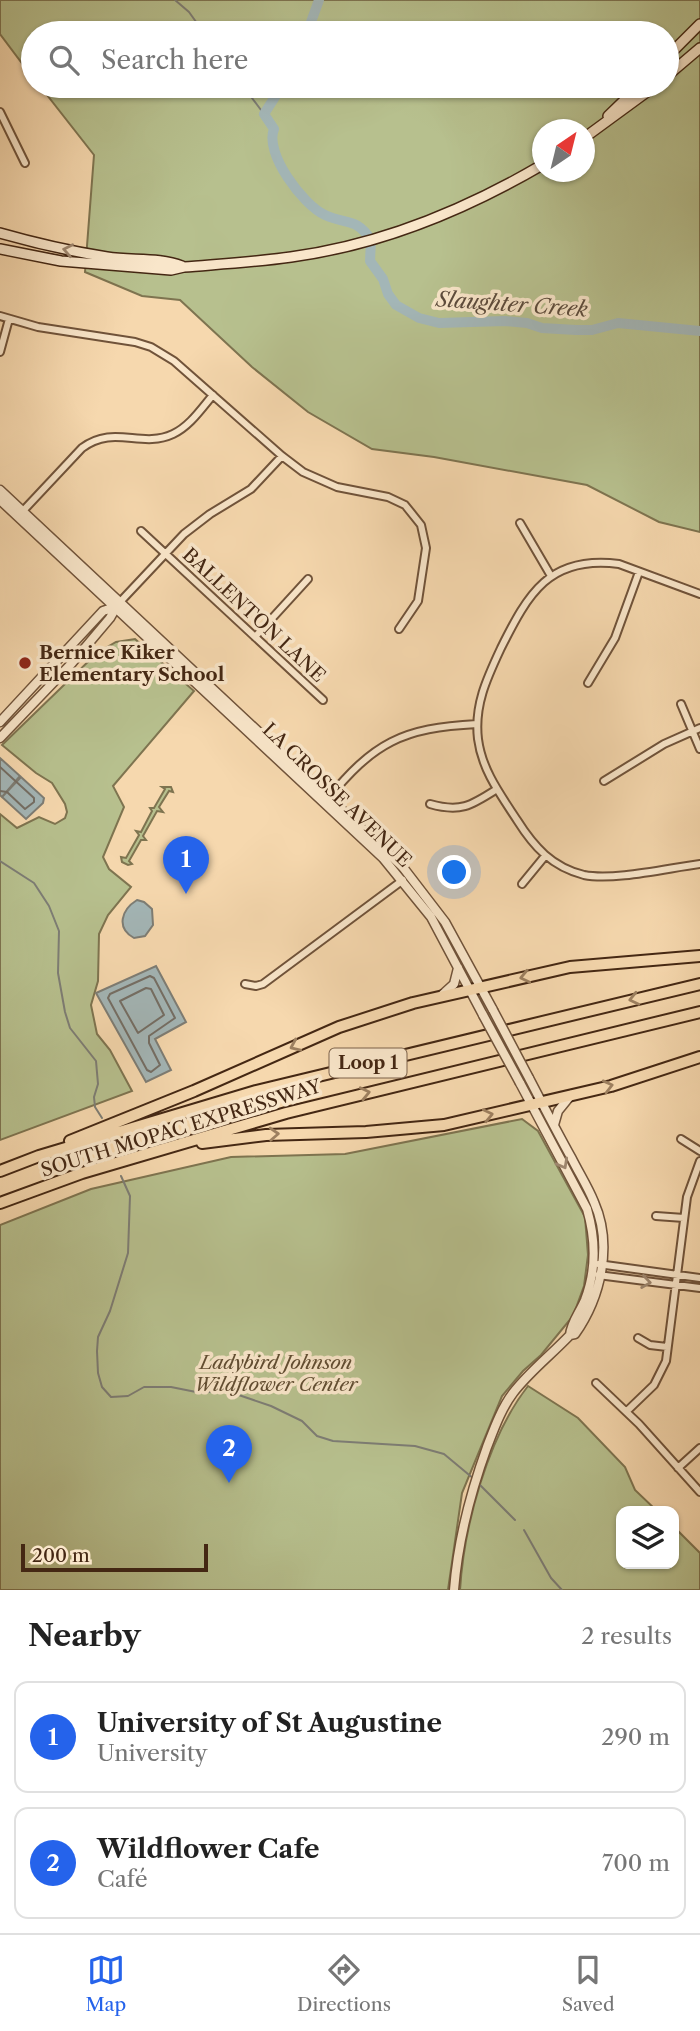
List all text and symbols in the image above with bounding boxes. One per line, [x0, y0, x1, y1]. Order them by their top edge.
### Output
search box [21, 21, 679, 98]
icon: search [45, 41, 83, 79]
text: Search here [101, 44, 248, 76]
north arrow [532, 119, 595, 182]
one-way arrow [62, 243, 74, 258]
water label: Slaughter Creek [433, 286, 589, 322]
street label: BALLENTON LANE [178, 543, 330, 687]
place label: Bernice Kiker Elementary School [39, 641, 225, 686]
marker: Bernice Kiker Elementary School [17, 655, 33, 671]
street label: LA CROSSE AVENUE [258, 718, 416, 872]
pin: 1 [163, 836, 209, 894]
your location [437, 855, 471, 889]
one-way arrow [519, 969, 531, 983]
one-way arrow [628, 991, 640, 1005]
one-way arrow [290, 1038, 302, 1052]
road number: Loop 1 [330, 1048, 406, 1078]
street label: SOUTH MOPAC EXPRESSWAY [38, 1074, 325, 1182]
one-way arrow [602, 1080, 614, 1094]
one-way arrow [359, 1087, 371, 1102]
one-way arrow [482, 1109, 494, 1124]
one-way arrow [269, 1127, 280, 1142]
one-way arrow [555, 1157, 569, 1170]
one-way arrow [640, 1274, 652, 1289]
park label: Ladybird Johnson Wildflower Center [194, 1351, 359, 1396]
pin: 2 [206, 1425, 252, 1483]
map controls [616, 1506, 679, 1569]
button: layers [616, 1506, 679, 1569]
scale bar [21, 1541, 208, 1573]
text: 200 m [32, 1544, 90, 1567]
text: Nearby [28, 1617, 141, 1654]
text: 2 results [581, 1622, 672, 1650]
text: University of St Augustine [97, 1707, 442, 1739]
text: 1 [48, 1723, 58, 1751]
text: 290 m [601, 1723, 670, 1751]
text: University [97, 1739, 208, 1767]
text: Wildflower Cafe [97, 1833, 320, 1865]
text: 2 [46, 1849, 60, 1877]
text: 700 m [602, 1849, 670, 1877]
text: Café [97, 1865, 148, 1893]
tab: Map [85, 1951, 126, 2016]
tab: Directions [297, 1951, 391, 2016]
tab: Saved [562, 1951, 615, 2016]

